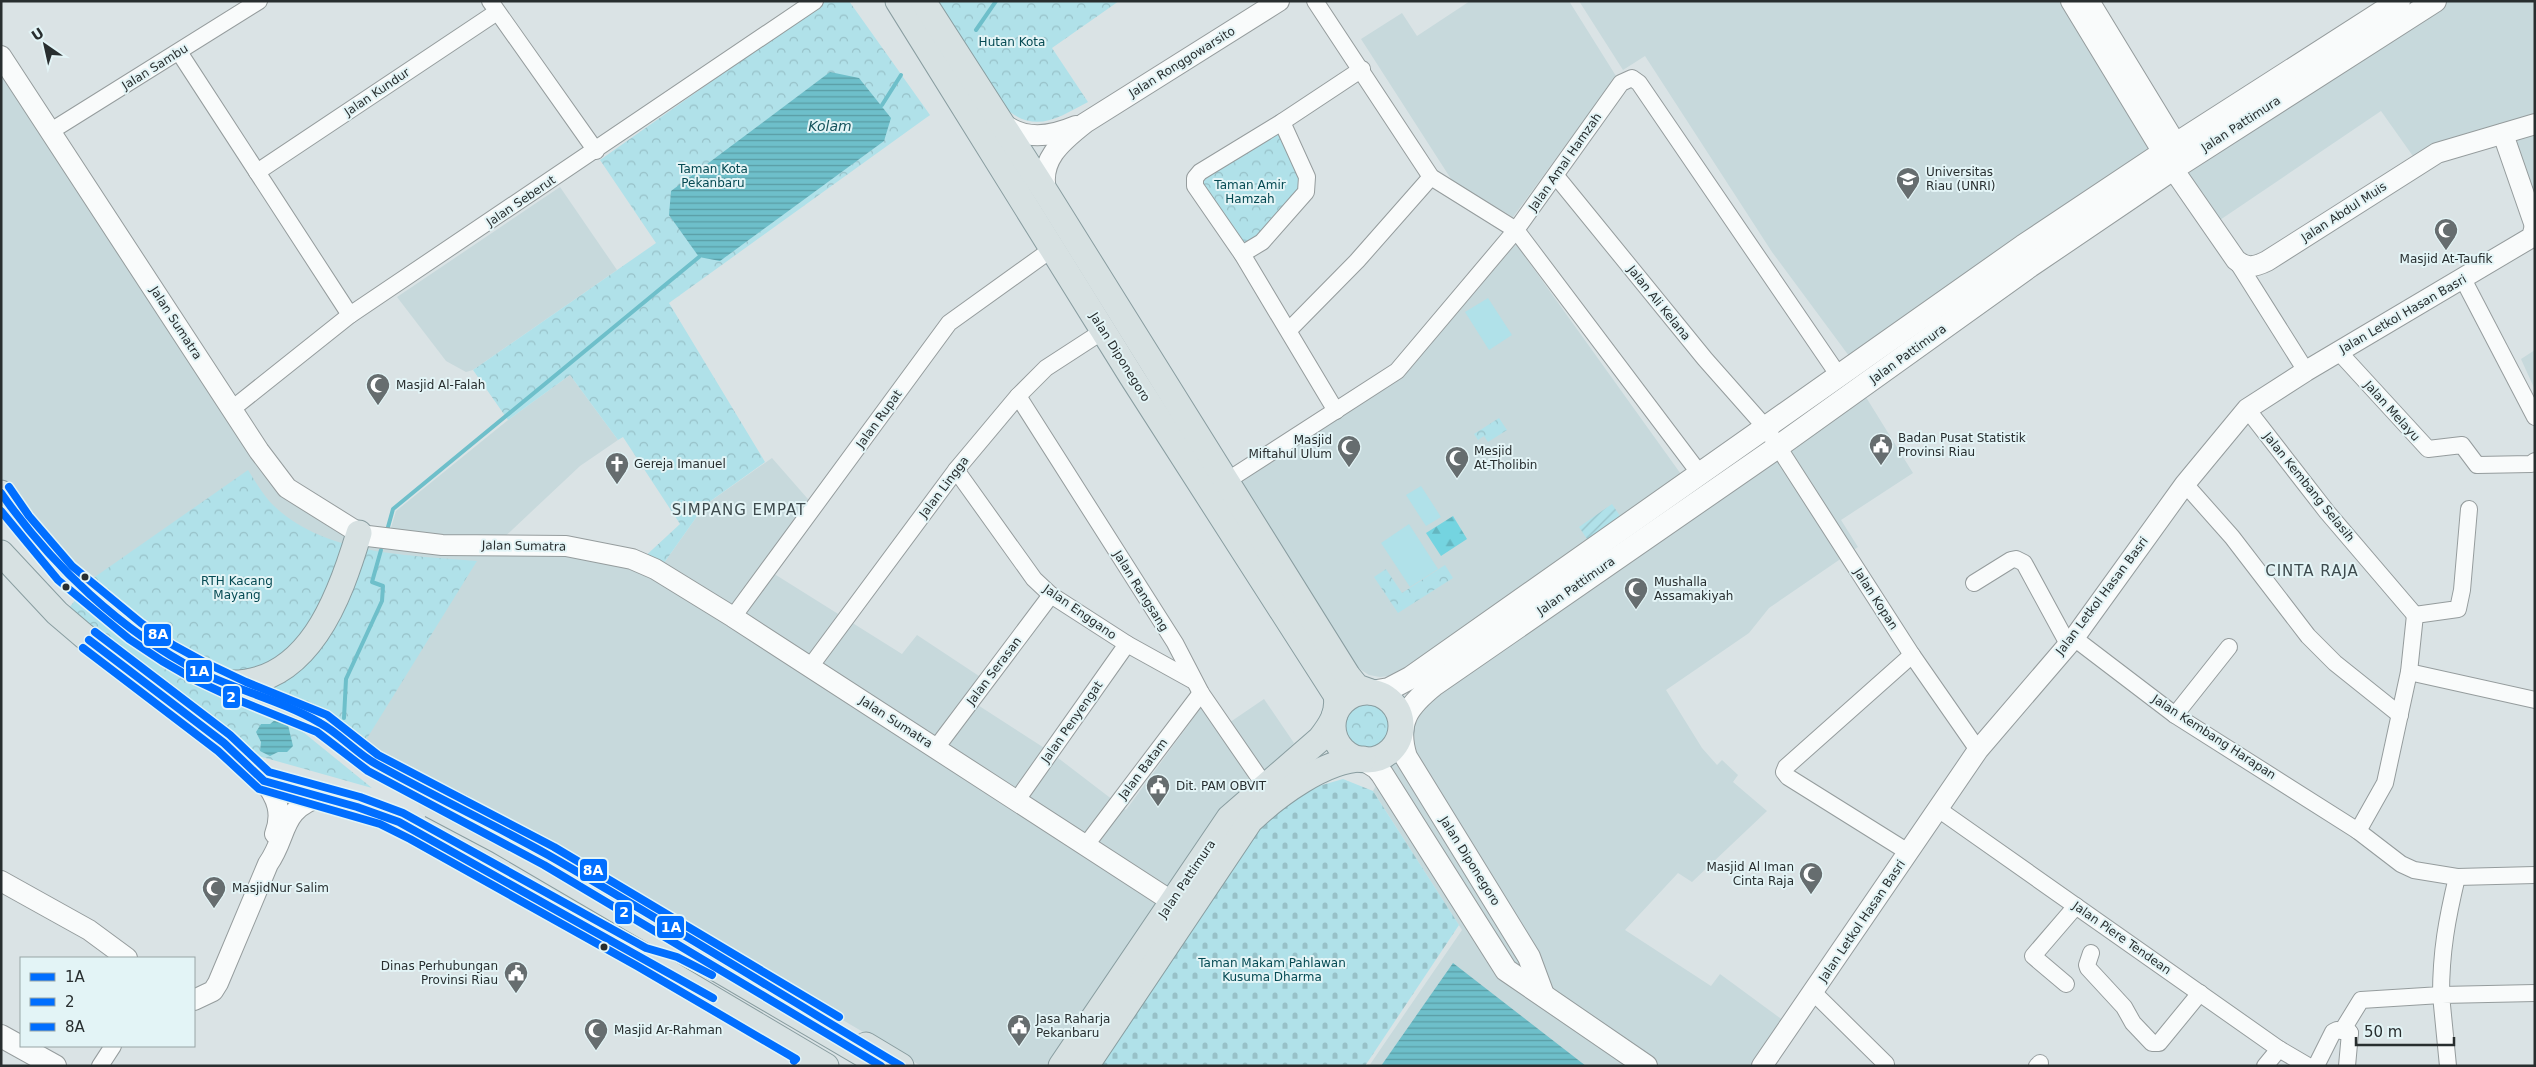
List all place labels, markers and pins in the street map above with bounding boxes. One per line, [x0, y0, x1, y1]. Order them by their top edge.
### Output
place label: Universitas Riau (UNRI) [1926, 165, 1995, 193]
school or university icon: Universitas Riau (UNRI) [1895, 166, 1921, 200]
mosque icon: Masjid At-Taufik [2433, 217, 2459, 251]
place label: Masjid At-Taufik [2400, 252, 2492, 266]
mosque icon: Masjid Al-Falah [365, 372, 391, 406]
place label: Masjid Al-Falah [396, 378, 485, 392]
place label: Badan Pusat Statistik Provinsi Riau [1898, 431, 2026, 459]
public building icon: Badan Pusat Statistik Provinsi Riau [1868, 432, 1894, 466]
place label: Masjid Miftahul Ulum [1248, 433, 1332, 461]
mosque icon: Masjid Miftahul Ulum [1336, 434, 1362, 468]
place label: Mesjid At-Tholibin [1474, 444, 1537, 472]
mosque icon: Mesjid At-Tholibin [1444, 445, 1470, 479]
church icon: Gereja Imanuel [604, 451, 630, 485]
place label: Gereja Imanuel [634, 457, 726, 471]
unlabelled marker [80, 572, 90, 582]
place label: Mushalla Assamakiyah [1654, 575, 1733, 603]
mosque icon: Mushalla Assamakiyah [1623, 576, 1649, 610]
unlabelled marker [61, 582, 71, 592]
public building icon: Dit. PAM OBVIT [1145, 773, 1171, 807]
place label: Dit. PAM OBVIT [1176, 779, 1267, 793]
place label: Masjid Al Iman Cinta Raja [1706, 860, 1794, 888]
mosque icon: Masjid Al Iman Cinta Raja [1798, 861, 1824, 895]
mosque icon: MasjidNur Salim [201, 875, 227, 909]
place label: MasjidNur Salim [232, 881, 329, 895]
unlabelled marker [599, 942, 609, 952]
place label: Dinas Perhubungan Provinsi Riau [381, 959, 498, 987]
public building icon: Dinas Perhubungan Provinsi Riau [503, 960, 529, 994]
place label: Jasa Raharja Pekanbaru [1035, 1012, 1110, 1040]
public building icon: Jasa Raharja Pekanbaru [1006, 1013, 1032, 1047]
mosque icon: Masjid Ar-Rahman [583, 1017, 609, 1051]
place label: Masjid Ar-Rahman [614, 1023, 722, 1037]

